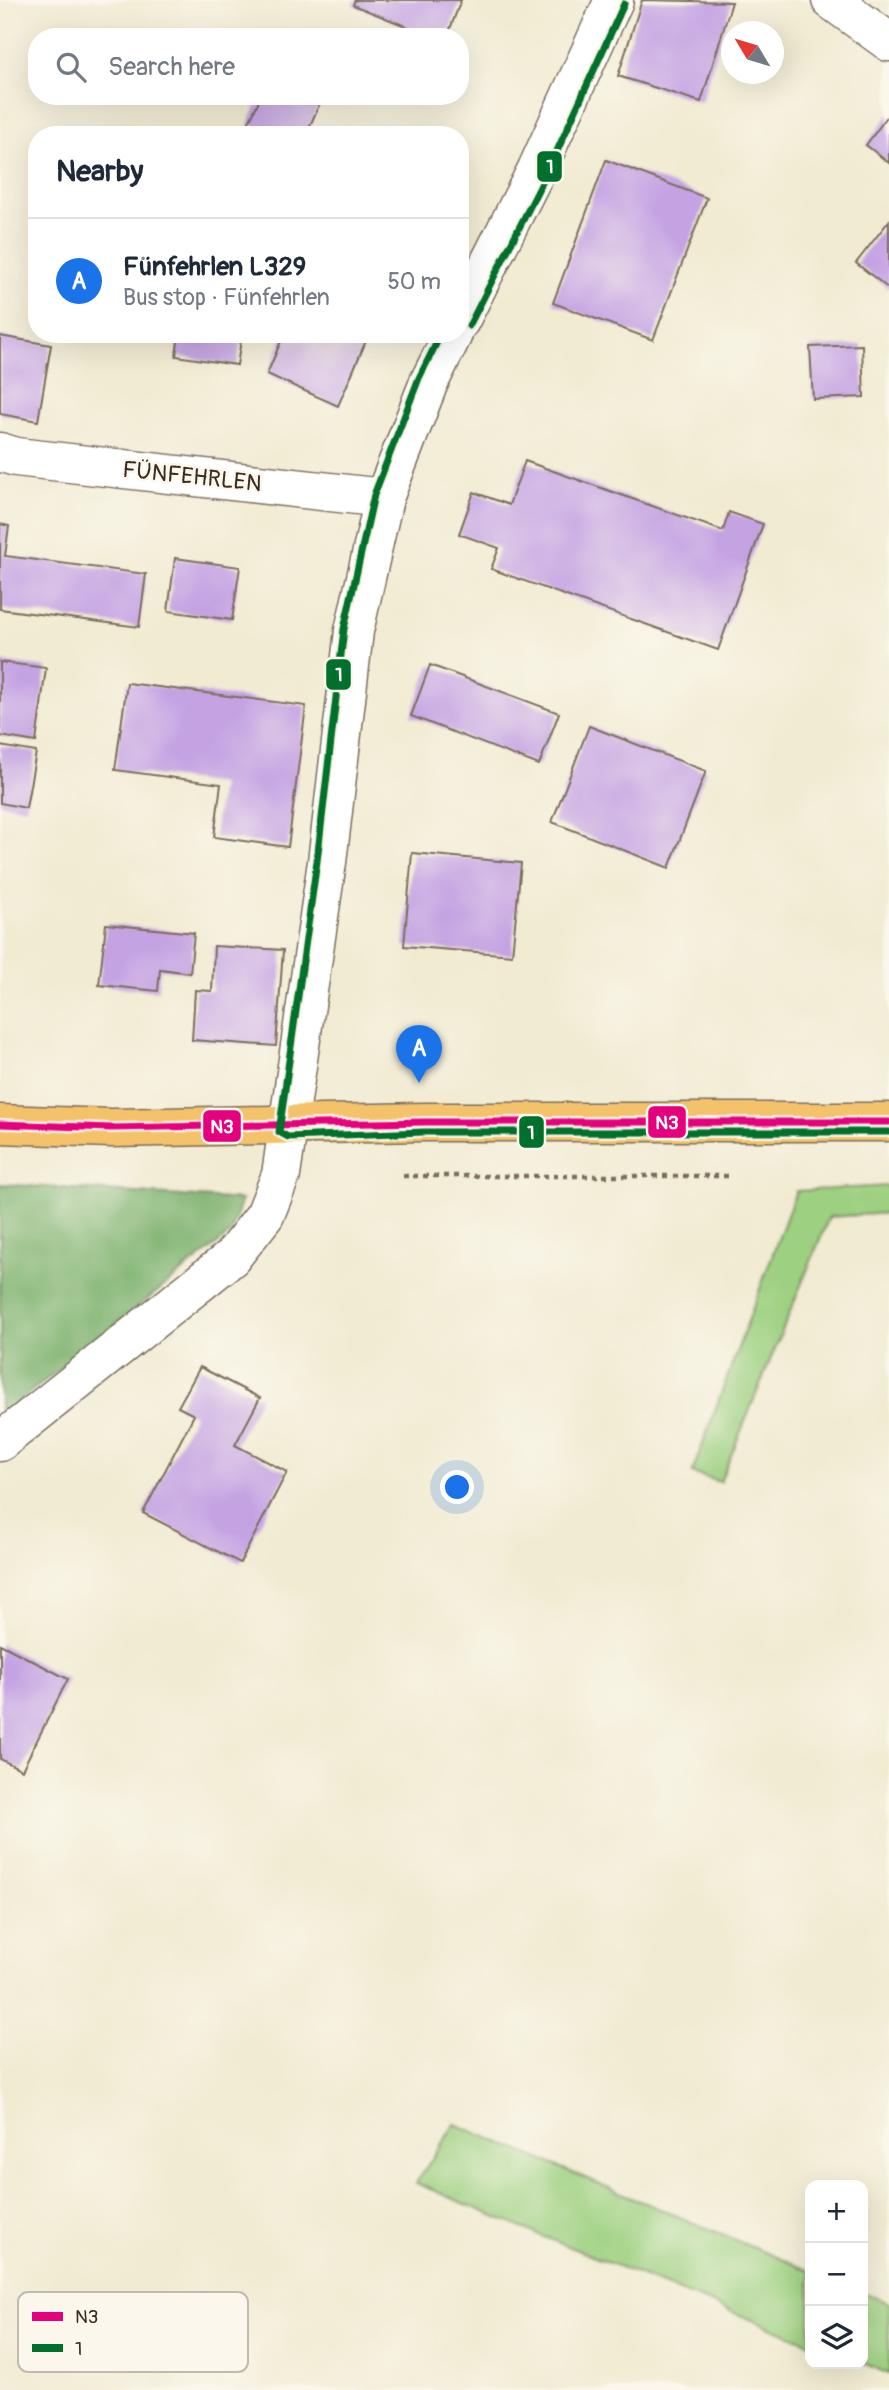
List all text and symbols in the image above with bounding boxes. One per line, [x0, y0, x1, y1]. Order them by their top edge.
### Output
north arrow [721, 21, 784, 84]
search box [28, 28, 469, 105]
icon: search [52, 48, 90, 86]
text: Search here [108, 51, 235, 83]
line badge: 1 [536, 150, 563, 183]
text: Nearby [56, 153, 143, 190]
text: 1 [546, 155, 554, 179]
text: Fünfehrlen L329 [123, 251, 306, 283]
text: A [72, 267, 86, 296]
text: 50 m [387, 267, 441, 296]
text: Bus stop · Fünfehrlen [123, 283, 330, 312]
street label: FÜNFEHRLEN [121, 455, 263, 498]
line badge: 1 [325, 658, 352, 691]
text: 1 [335, 663, 343, 687]
pin: A [396, 1025, 442, 1083]
line badge: N3 [647, 1105, 687, 1139]
line badge: N3 [202, 1109, 242, 1143]
text: N3 [655, 1111, 679, 1135]
text: N3 [210, 1115, 234, 1139]
line badge: 1 [518, 1115, 545, 1149]
text: 1 [527, 1121, 535, 1145]
your location [440, 1470, 474, 1504]
map controls [805, 2180, 868, 2369]
button: + [805, 2180, 868, 2243]
button: − [805, 2243, 868, 2306]
legend [18, 2292, 248, 2372]
text: N3 [75, 2305, 98, 2329]
button: layers [805, 2306, 868, 2369]
text: 1 [75, 2337, 82, 2361]

